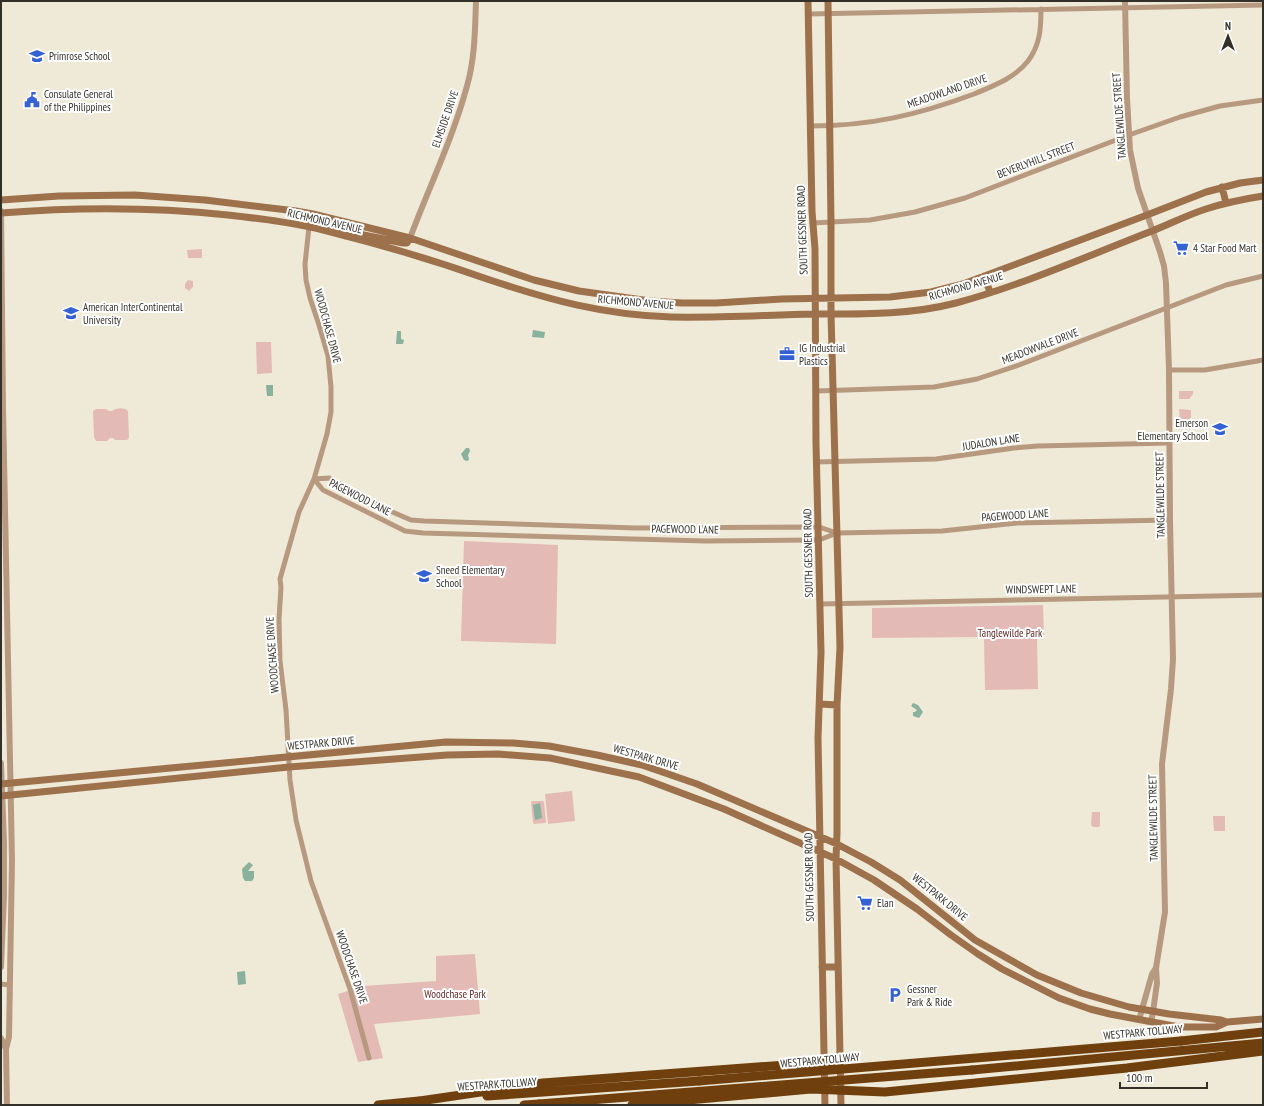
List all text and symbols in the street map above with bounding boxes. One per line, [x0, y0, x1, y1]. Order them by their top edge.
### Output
north arrow [1208, 16, 1248, 56]
text: N [1225, 19, 1231, 33]
school or university icon: Primrose School [28, 47, 46, 65]
place label: Primrose School [49, 49, 111, 63]
street label: MEADOWLAND DRIVE [905, 71, 989, 111]
street label: TANGLEWILDE STREET [1109, 72, 1129, 160]
place label: Consulate General of the Philippines [44, 87, 113, 114]
street label: ELMSIDE DRIVE [429, 88, 461, 150]
public building icon: Consulate General of the Philippines [23, 91, 41, 109]
street label: BEVERLYHILL STREET [995, 139, 1077, 181]
street label: SOUTH GESSNER ROAD [793, 185, 811, 275]
street label: RICHMOND AVENUE [286, 206, 364, 236]
supermarket icon: 4 Star Food Mart [1172, 239, 1190, 257]
place label: 4 Star Food Mart [1193, 241, 1257, 255]
street label: RICHMOND AVENUE [927, 269, 1005, 303]
street label: WOODCHASE DRIVE [311, 287, 345, 365]
street label: RICHMOND AVENUE [597, 292, 675, 312]
place label: American InterContinental University [83, 300, 183, 327]
school or university icon: American InterContinental University [62, 304, 80, 322]
street label: MEADOWVALE DRIVE [1000, 325, 1080, 367]
place label: IG Industrial Plastics [799, 341, 846, 368]
office icon: IG Industrial Plastics [778, 345, 796, 363]
place label: Emerson Elementary School [1138, 416, 1208, 443]
school or university icon: Emerson Elementary School [1211, 420, 1229, 438]
street label: JUDALON LANE [960, 431, 1021, 454]
street label: TANGLEWILDE STREET [1152, 451, 1168, 538]
street label: PAGEWOOD LANE [327, 475, 393, 519]
street label: PAGEWOOD LANE [981, 506, 1049, 524]
street label: SOUTH GESSNER ROAD [800, 508, 816, 598]
street label: PAGEWOOD LANE [651, 521, 719, 537]
place label: Sneed Elementary School [436, 563, 505, 590]
school or university icon: Sneed Elementary School [415, 567, 433, 585]
street label: WINDSWEPT LANE [1006, 581, 1077, 597]
street label: WOODCHASE DRIVE [262, 616, 282, 694]
park label: Tanglewilde Park [978, 626, 1043, 640]
street label: WESTPARK DRIVE [287, 733, 356, 753]
street label: WESTPARK DRIVE [612, 741, 681, 773]
street label: TANGLEWILDE STREET [1145, 774, 1161, 861]
street label: SOUTH GESSNER ROAD [801, 832, 817, 922]
street label: WESTPARK DRIVE [909, 870, 971, 924]
supermarket icon: Elan [856, 894, 874, 912]
place label: Elan [877, 896, 894, 910]
street label: WOODCHASE DRIVE [333, 929, 371, 1006]
place label: Gessner Park & Ride [907, 982, 952, 1009]
parking icon: Gessner Park & Ride [886, 986, 904, 1004]
park label: Woodchase Park [424, 987, 486, 1001]
street label: WESTPARK TOLLWAY [1103, 1022, 1183, 1042]
street label: WESTPARK TOLLWAY [780, 1050, 860, 1070]
scale bar [1120, 1064, 1207, 1090]
text: 100 m [1126, 1070, 1153, 1085]
street label: WESTPARK TOLLWAY [457, 1074, 537, 1094]

